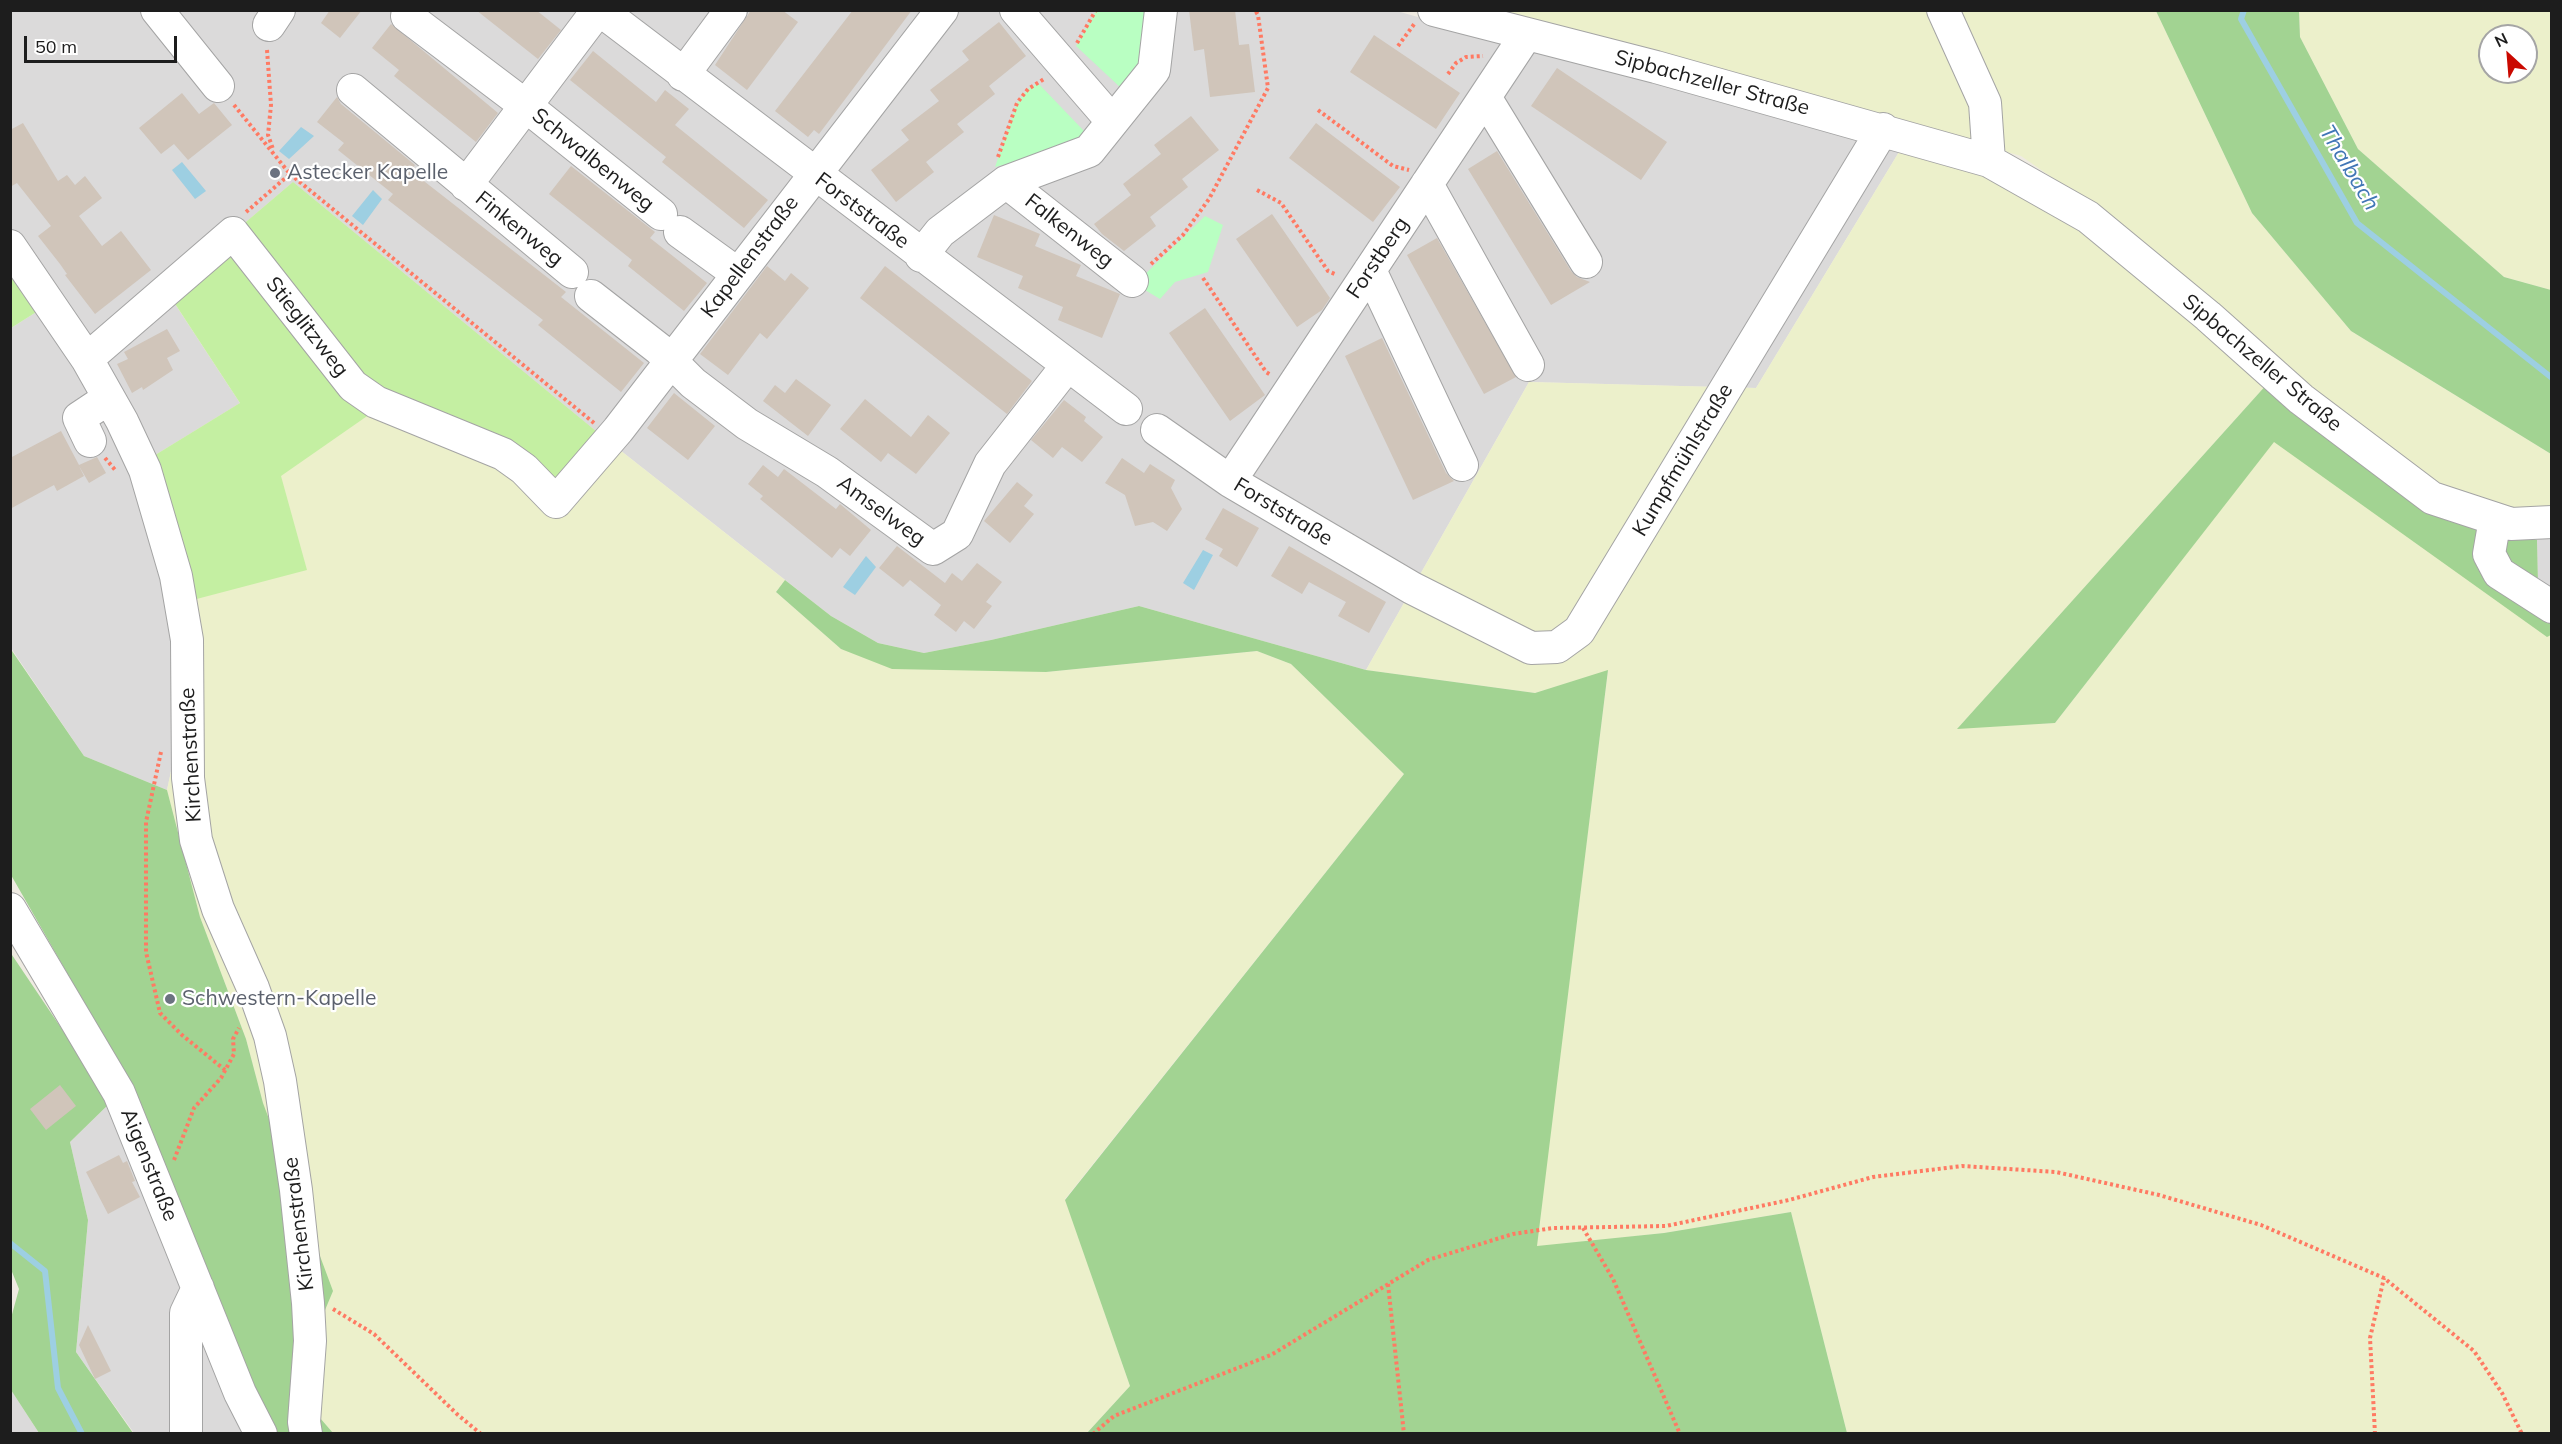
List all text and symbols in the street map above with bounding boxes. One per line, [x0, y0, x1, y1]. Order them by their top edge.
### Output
scale bar [27, 24, 180, 62]
north arrow [2478, 24, 2538, 84]
text: N [2491, 28, 2511, 51]
text: 50 m [35, 35, 77, 58]
street label: Sipbachzeller Straße [1612, 45, 1812, 121]
street label: Schwalbenweg [527, 103, 659, 217]
water label: Thalbach [2313, 121, 2385, 215]
place label: Astecker Kapelle [287, 160, 448, 186]
marker: Astecker Kapelle [268, 166, 282, 180]
street label: Forststraße [810, 168, 914, 254]
street label: Finkenweg [470, 186, 568, 272]
street label: Falkenweg [1020, 189, 1118, 273]
street label: Kapellenstraße [696, 191, 804, 323]
street label: Forstberg [1342, 213, 1414, 303]
street label: Stieglitzweg [260, 272, 354, 382]
street label: Sipbachzeller Straße [2177, 289, 2347, 437]
street label: Kumpfmühlstraße [1627, 379, 1739, 541]
street label: Amselweg [832, 471, 930, 551]
street label: Forststraße [1229, 473, 1337, 551]
street label: Kirchenstraße [175, 687, 207, 823]
place label: Schwestern-Kapelle [182, 986, 376, 1012]
marker: Schwestern-Kapelle [163, 992, 177, 1006]
street label: Aigenstraße [115, 1105, 183, 1225]
street label: Kirchenstraße [278, 1156, 320, 1292]

